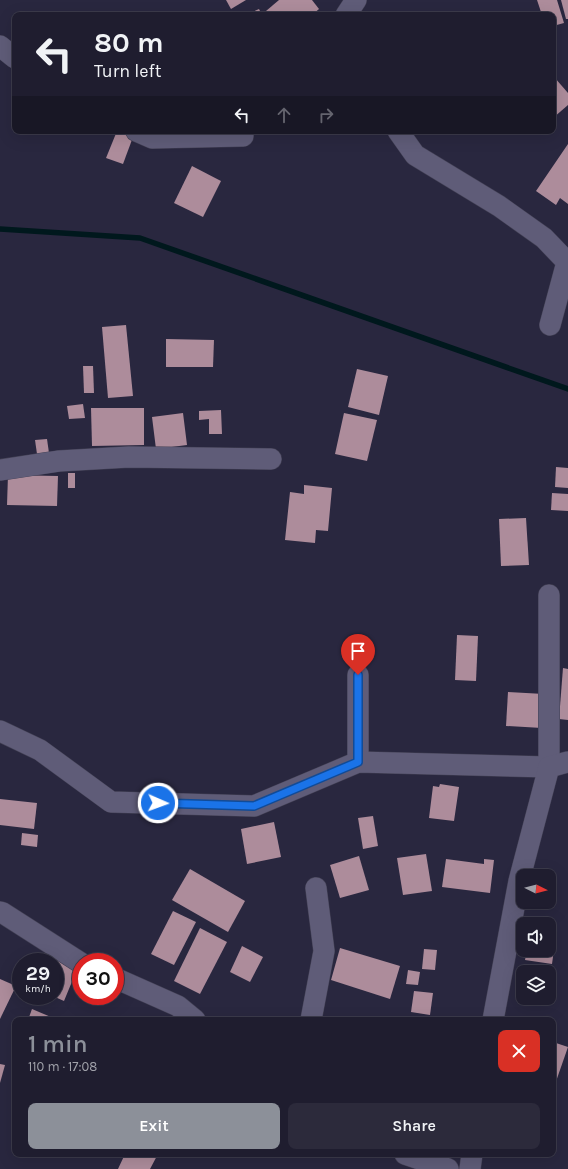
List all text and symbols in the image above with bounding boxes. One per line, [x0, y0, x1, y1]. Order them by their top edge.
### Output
text: 80 m [94, 26, 163, 59]
icon: left [28, 28, 80, 80]
text: Turn left [94, 60, 162, 82]
icon: left [231, 104, 253, 126]
icon: ahead [273, 104, 295, 126]
icon: right [315, 104, 337, 126]
pin [341, 634, 375, 675]
icon: arrive [347, 640, 369, 662]
position arrow [137, 782, 179, 824]
north arrow [516, 869, 556, 909]
map controls [516, 869, 556, 1005]
button: sound [516, 917, 556, 957]
speed limit sign: 30 [72, 953, 124, 1005]
text: 29 [26, 962, 50, 985]
button: layers [516, 965, 556, 1005]
text: km/h [25, 983, 51, 995]
text: 1 min [28, 1030, 88, 1058]
button: close [498, 1030, 540, 1072]
text: 110 m · 17:08 [28, 1059, 97, 1074]
button: Exit [28, 1103, 280, 1149]
button: Share [288, 1103, 540, 1149]

